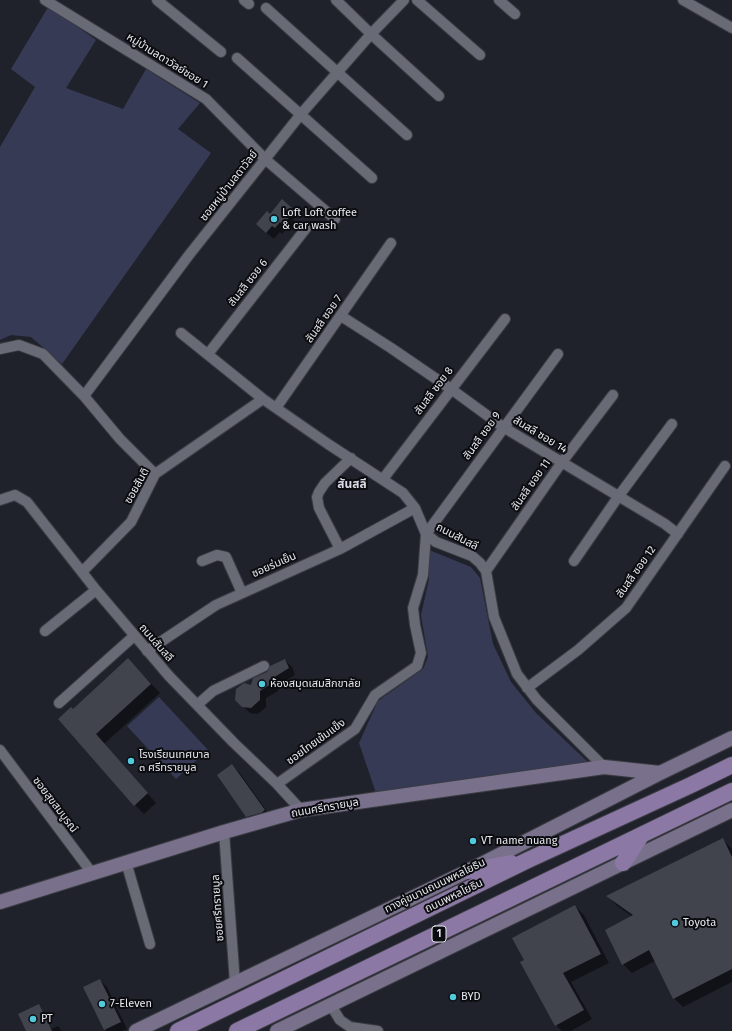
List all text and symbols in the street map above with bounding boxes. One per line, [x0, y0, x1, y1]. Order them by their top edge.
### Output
street label: หมู่บ้านลดาวัลย์ซอย 1 [124, 31, 210, 91]
street label: ซอยหมู่บ้านลดาวัลย์ [197, 148, 261, 224]
place label: Loft Loft coffee & car wash [282, 206, 357, 232]
marker: Loft Loft coffee & car wash [269, 214, 279, 224]
street label: สันสลี ซอย 6 [225, 257, 271, 309]
street label: สันสลี ซอย 7 [303, 293, 345, 345]
street label: สันสลี ซอย 8 [412, 364, 456, 418]
street label: สันสลี ซอย 9 [460, 409, 504, 463]
street label: สันสลี ซอย 14 [510, 414, 570, 456]
street label: สันสลี ซอย 11 [508, 457, 554, 513]
street label: ซอยสันติ [122, 466, 152, 506]
district label: สันสลี [337, 478, 367, 492]
street label: ถนนสันสลี [434, 521, 480, 553]
street label: สันสลี ซอย 12 [613, 543, 659, 601]
street label: ซอยร่มเย็น [250, 549, 298, 581]
street label: ถนนสันสลี [136, 621, 176, 665]
place label: ห้องสมุดเสมสิกขาลัย [270, 677, 361, 691]
marker: ห้องสมุดเสมสิกขาลัย [257, 679, 267, 689]
street label: ซอยไทยเข้มแข็ง [284, 716, 348, 768]
place label: โรงเรียนเทศบาล ๓ ศรีทรายมูล [139, 748, 210, 774]
marker: โรงเรียนเทศบาล ๓ ศรีทรายมูล [126, 756, 136, 766]
street label: ซอยสุขสมบูรณ์ [30, 775, 80, 835]
street label: ถนนศรีทรายมูล [290, 796, 360, 820]
place label: VT name nuang [481, 834, 557, 848]
marker: VT name nuang [468, 836, 478, 846]
street label: ทางคู่ขนานถนนพหลโยธิน [382, 856, 488, 916]
street label: ซอยศรีทรายมูล [209, 874, 227, 942]
street label: ถนนพหลโยธิน [423, 876, 485, 916]
place label: Toyota [683, 916, 716, 930]
marker: Toyota [670, 918, 680, 928]
road number: 1 [432, 926, 446, 942]
place label: BYD [461, 990, 481, 1004]
marker: BYD [448, 992, 458, 1002]
place label: 7-Eleven [110, 997, 152, 1011]
marker: 7-Eleven [97, 999, 107, 1009]
place label: PT [41, 1012, 53, 1026]
marker: PT [28, 1014, 38, 1024]

